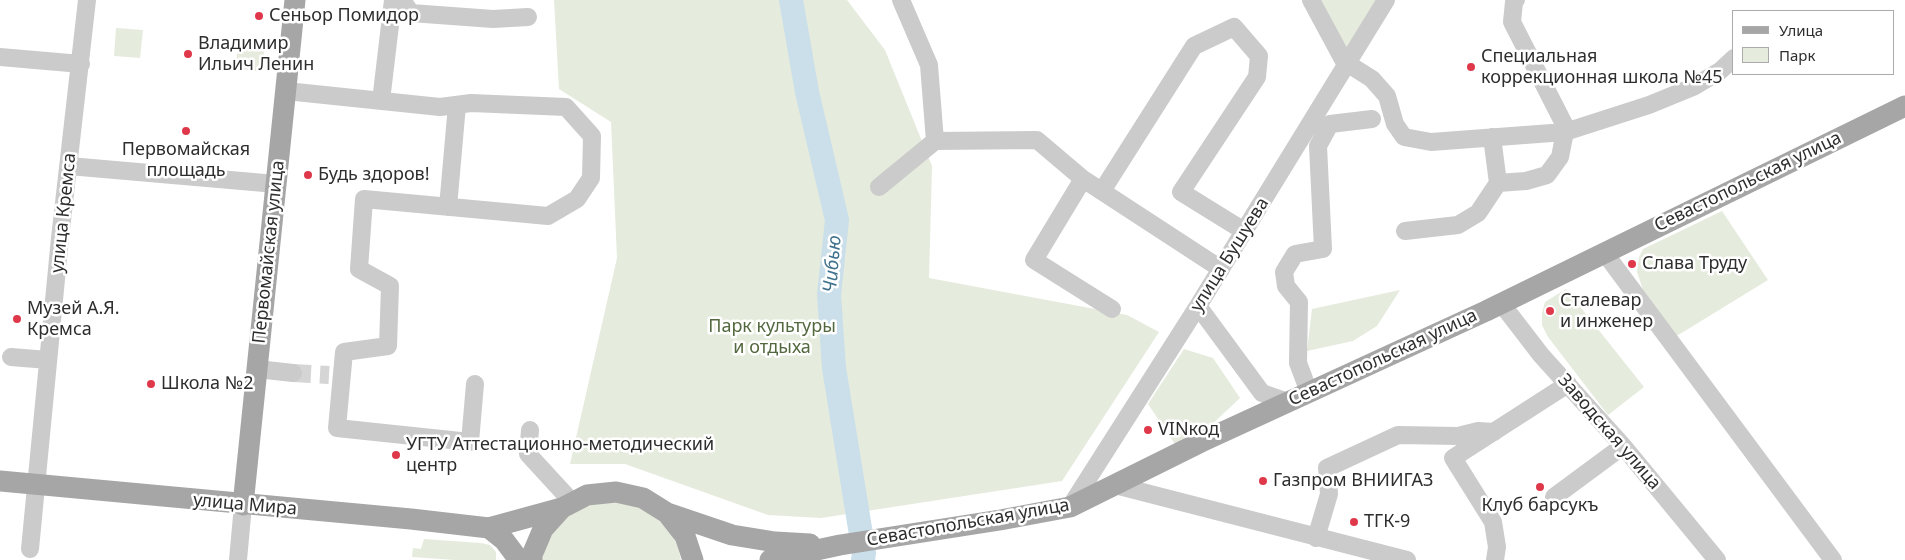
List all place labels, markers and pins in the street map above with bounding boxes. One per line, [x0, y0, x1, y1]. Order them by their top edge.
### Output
place label: Сеньор Помидор [269, 5, 419, 27]
marker: Сеньор Помидор [253, 10, 265, 22]
place label: Владимир Ильич Ленин [198, 33, 314, 76]
place label: Специальная коррекционная школа №45 [1481, 46, 1723, 88]
marker: Владимир Ильич Ленин [182, 48, 194, 60]
marker: Специальная коррекционная школа №45 [1465, 61, 1477, 73]
marker: Первомайская площадь [180, 125, 192, 137]
place label: Первомайская площадь [122, 139, 250, 182]
place label: Будь здоров! [318, 164, 430, 186]
marker: Будь здоров! [302, 169, 314, 181]
place label: Слава Труду [1642, 253, 1747, 275]
marker: Слава Труду [1626, 258, 1638, 270]
place label: Сталевар и инженер [1560, 290, 1653, 332]
place label: Музей А.Я. Кремса [27, 298, 120, 340]
marker: Сталевар и инженер [1544, 305, 1556, 317]
marker: Музей А.Я. Кремса [11, 313, 23, 325]
place label: Школа №2 [161, 373, 253, 395]
marker: Школа №2 [145, 378, 157, 390]
place label: VINкод [1158, 419, 1219, 441]
marker: VINкод [1142, 424, 1154, 436]
place label: УГТУ Аттестационно-методический центр [406, 434, 714, 476]
marker: УГТУ Аттестационно-методический центр [390, 449, 402, 461]
place label: Газпром ВНИИГАЗ [1273, 470, 1433, 492]
marker: Газпром ВНИИГАЗ [1257, 475, 1269, 487]
marker: Клуб барсукъ [1534, 481, 1546, 493]
place label: Клуб барсукъ [1482, 495, 1598, 517]
place label: ТГК-9 [1364, 511, 1410, 533]
marker: ТГК-9 [1348, 516, 1360, 528]

